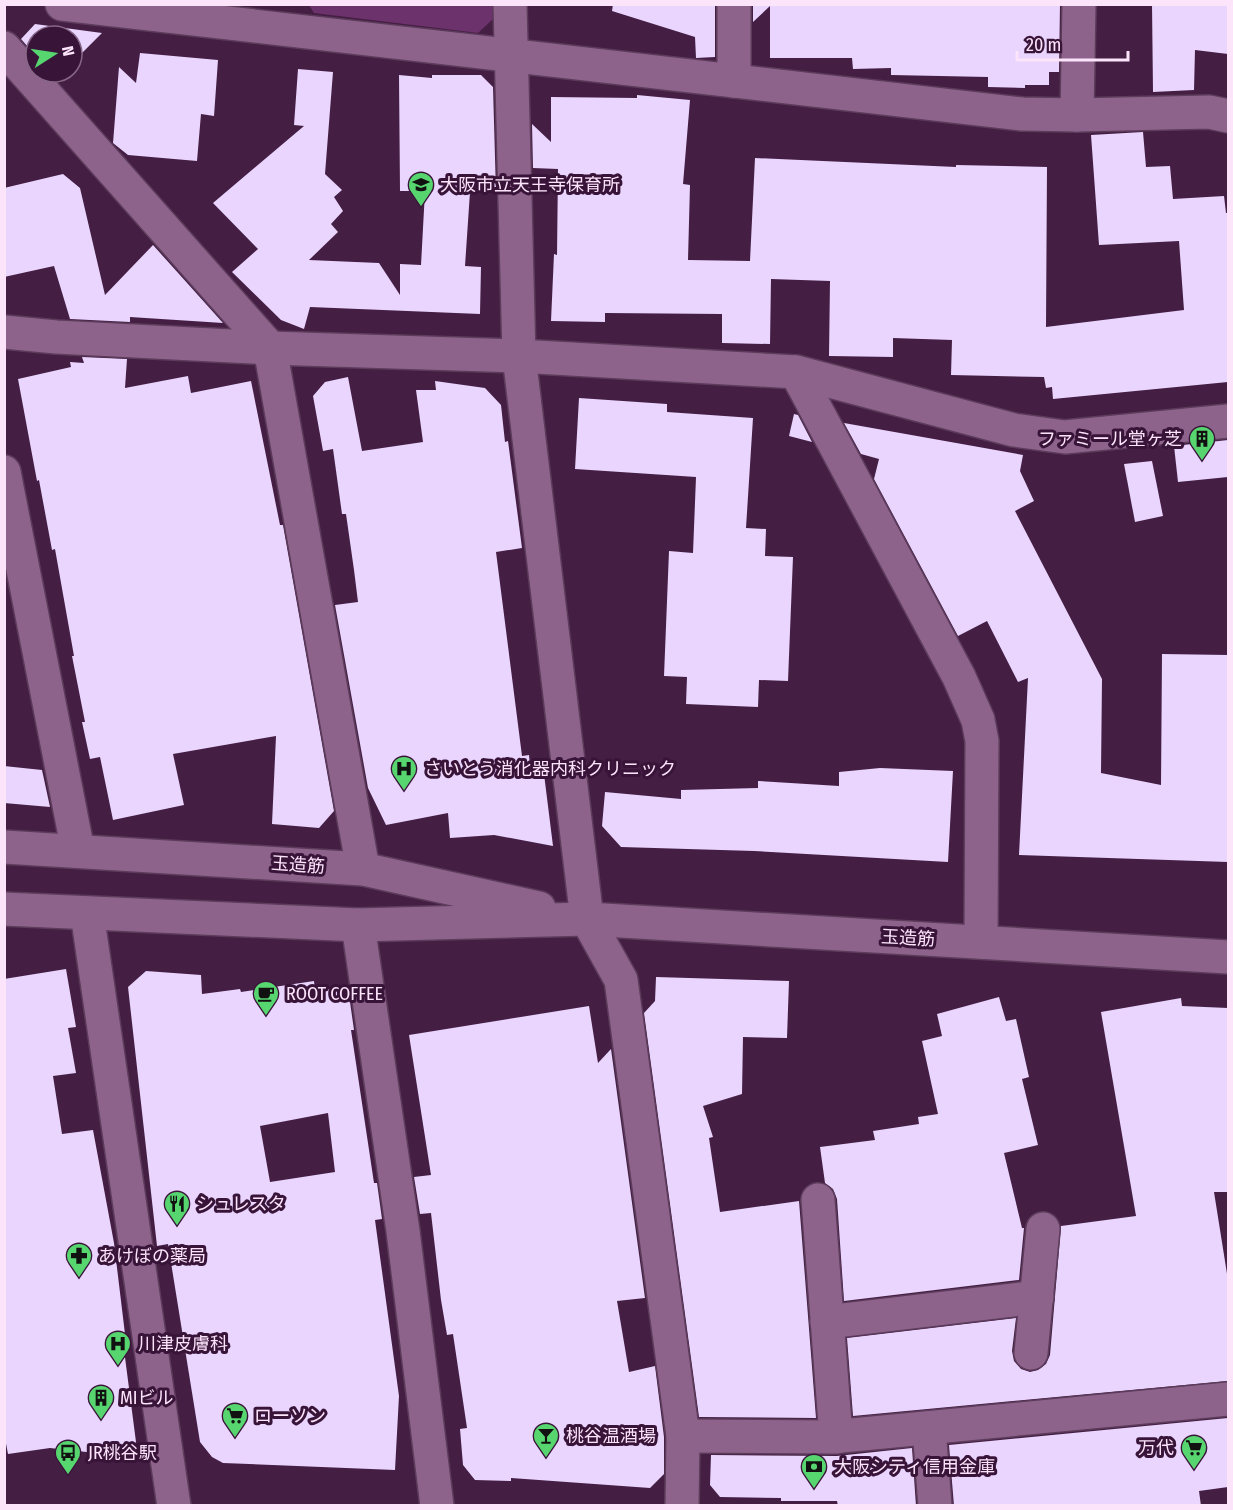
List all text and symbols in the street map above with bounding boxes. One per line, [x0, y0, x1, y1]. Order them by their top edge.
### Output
north arrow [24, 24, 84, 84]
scale bar [1017, 24, 1128, 62]
text: 20 m [1026, 34, 1061, 56]
text: N [58, 44, 78, 58]
school or university icon: 大阪市立天王寺保育所 [406, 170, 436, 208]
place label: 大阪市立天王寺保育所 [440, 174, 620, 196]
building icon: ファミール堂ヶ芝 [1187, 424, 1217, 462]
place label: ファミール堂ヶ芝 [1038, 428, 1182, 450]
hospital icon: さいとう消化器内科クリニック [389, 754, 419, 792]
place label: さいとう消化器内科クリニック [424, 758, 676, 780]
street label: 玉造筋 [270, 852, 326, 878]
street label: 玉造筋 [880, 926, 936, 950]
cafe icon: ROOT COFFEE [251, 979, 281, 1017]
place label: ROOT COFFEE [286, 983, 383, 1005]
restaurant icon: シュレスタ [162, 1189, 192, 1227]
place label: シュレスタ [196, 1193, 286, 1215]
pharmacy icon: あけぼの薬局 [64, 1241, 94, 1279]
place label: あけぼの薬局 [98, 1245, 206, 1267]
hospital icon: 川津皮膚科 [103, 1329, 133, 1367]
place label: 川津皮膚科 [138, 1333, 228, 1355]
building icon: MIビル [86, 1383, 116, 1421]
place label: MIビル [120, 1387, 174, 1409]
supermarket icon: ローソン [220, 1401, 250, 1439]
place label: ローソン [254, 1405, 326, 1427]
bar icon: 桃谷温酒場 [531, 1421, 561, 1459]
place label: 桃谷温酒場 [566, 1425, 656, 1447]
supermarket icon: 万代 [1179, 1433, 1209, 1471]
place label: 万代 [1138, 1437, 1174, 1459]
bus stop icon: JR桃谷駅 [53, 1438, 83, 1476]
place label: JR桃谷駅 [88, 1442, 157, 1464]
bank icon: 大阪シティ信用金庫 [799, 1452, 829, 1490]
place label: 大阪シティ信用金庫 [834, 1456, 995, 1478]

